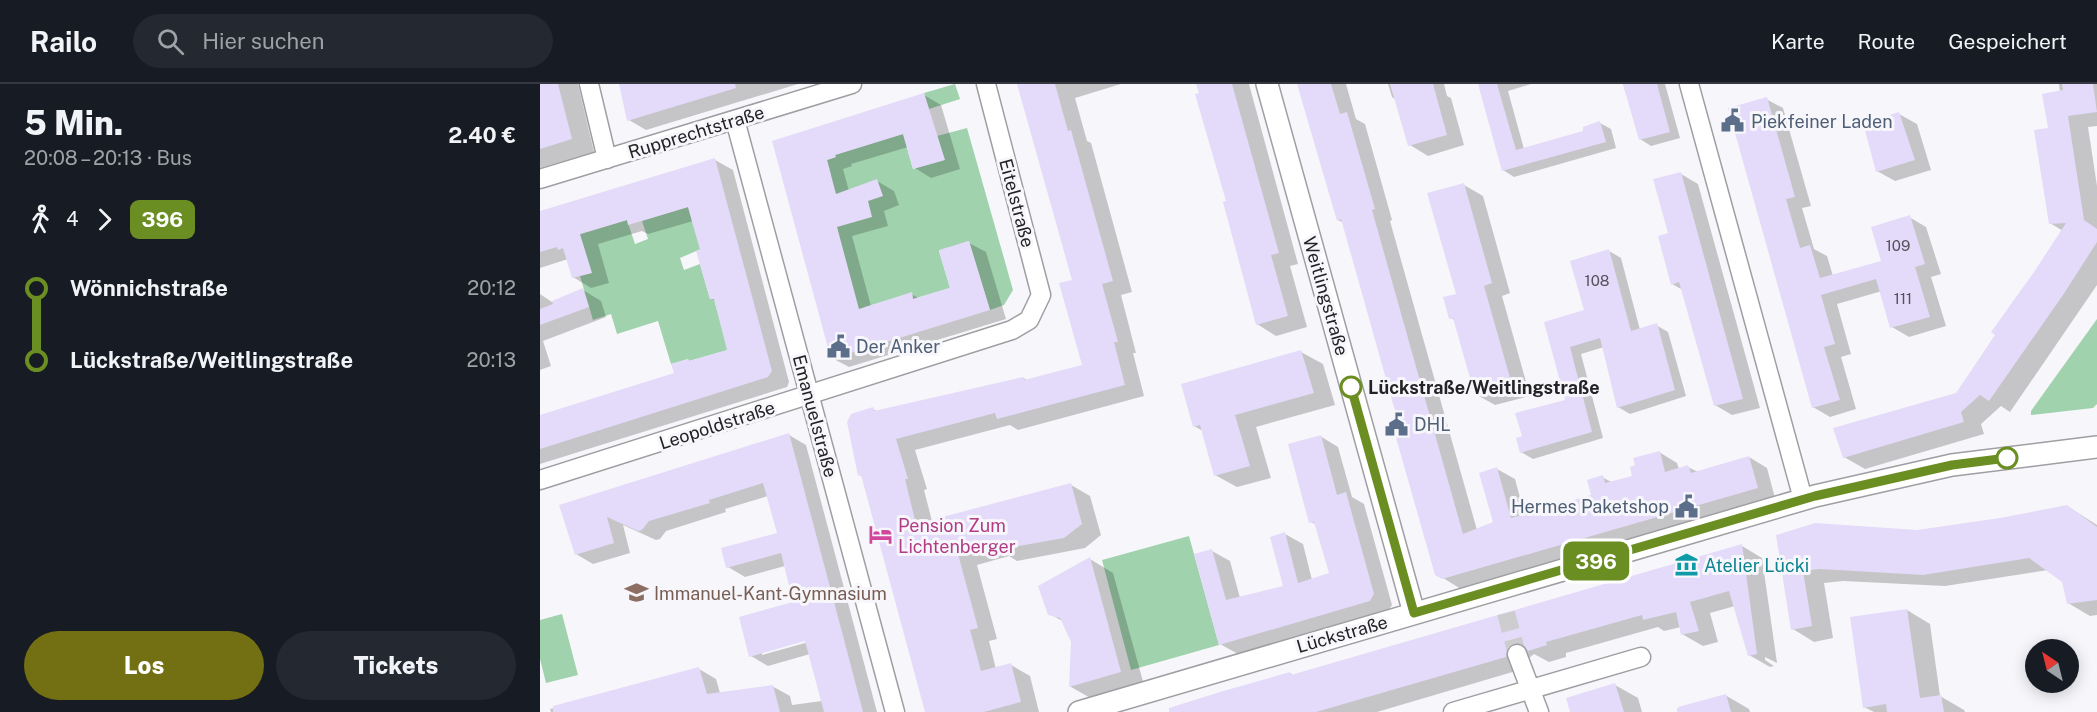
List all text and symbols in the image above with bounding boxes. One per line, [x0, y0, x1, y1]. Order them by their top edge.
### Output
search box [133, 14, 553, 68]
text: Railo [30, 25, 97, 58]
icon: search [154, 25, 187, 58]
text: Hier suchen [202, 28, 324, 54]
text: Karte [1771, 29, 1825, 54]
text: Route [1858, 29, 1915, 54]
text: Gespeichert [1948, 29, 2067, 54]
street label: Rupprechtstraße [625, 101, 767, 163]
text: 5 Min. [24, 104, 123, 142]
public building icon: Piekfeiner Laden [1720, 108, 1746, 134]
place label: Piekfeiner Laden [1751, 111, 1893, 132]
text: 2.40 € [448, 122, 516, 148]
text: 20:08 – 20:13 · Bus [24, 146, 192, 170]
street label: Eitelstraße [995, 156, 1039, 250]
icon: walk [24, 203, 57, 236]
icon: forward [88, 203, 121, 236]
text: 4 [66, 207, 79, 231]
text: 396 [142, 207, 183, 232]
street label: Weitlingstraße [1299, 234, 1353, 358]
house number: 109 [1886, 237, 1910, 254]
house number: 108 [1585, 272, 1609, 289]
text: Wönnichstraße [70, 275, 228, 301]
text: 20:12 [467, 276, 516, 300]
house number: 111 [1894, 290, 1912, 307]
public building icon: Der Anker [825, 333, 851, 359]
place label: Der Anker [856, 336, 940, 357]
text: Lückstraße/Weitlingstraße [70, 347, 353, 373]
text: 20:13 [467, 348, 516, 372]
street label: Emanuelstraße [789, 352, 841, 480]
marker: Lückstraße/Weitlingstraße [1340, 376, 1362, 398]
place label: Lückstraße/Weitlingstraße [1368, 377, 1600, 398]
street label: Leopoldstraße [656, 396, 778, 454]
public building icon: DHL [1383, 411, 1409, 437]
place label: DHL [1414, 414, 1451, 435]
unlabelled marker [1996, 447, 2018, 469]
public building icon: Hermes Paketshop [1674, 493, 1700, 519]
place label: Hermes Paketshop [1511, 496, 1669, 517]
place label: Pension Zum Lichtenberger [898, 515, 1016, 557]
hotel icon: Pension Zum Lichtenberger [867, 522, 893, 548]
line badge: 396 [1562, 542, 1630, 580]
text: 396 [1575, 549, 1617, 574]
museum icon: Atelier Lücki [1673, 552, 1699, 578]
place label: Atelier Lücki [1704, 555, 1809, 576]
school or university icon: Immanuel-Kant-Gymnasium [623, 580, 649, 606]
place label: Immanuel-Kant-Gymnasium [654, 583, 887, 604]
street label: Lückstraße [1294, 611, 1390, 657]
button: Los [24, 631, 264, 700]
button: Tickets [276, 631, 516, 700]
north arrow [2025, 639, 2079, 693]
map controls [2025, 639, 2079, 693]

